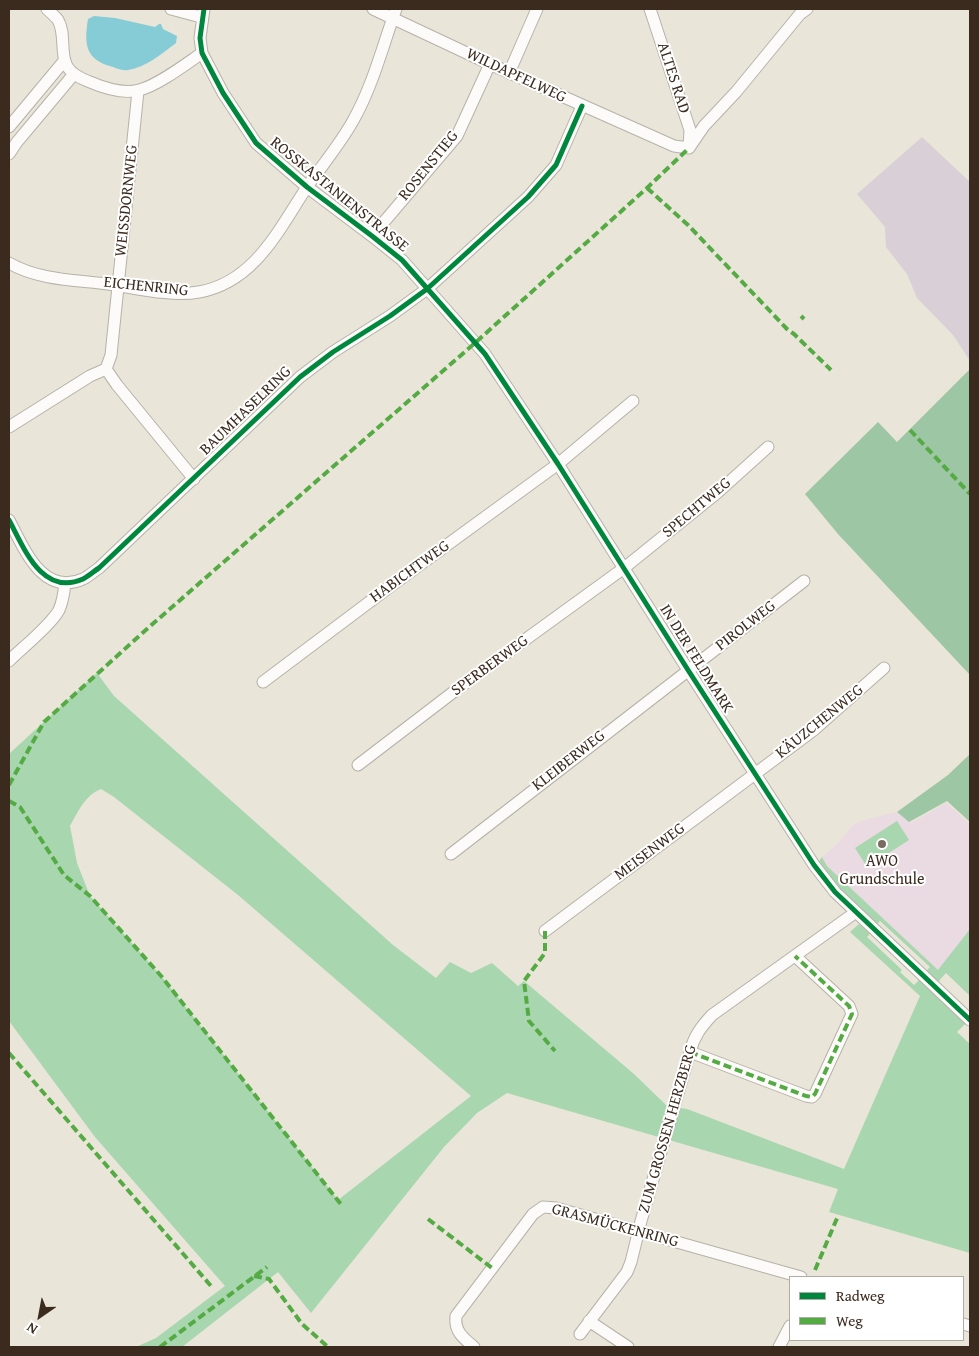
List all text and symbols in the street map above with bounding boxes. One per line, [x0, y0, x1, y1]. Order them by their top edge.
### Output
street label: ALTES RAD [653, 40, 693, 116]
street label: WILDAPFELWEG [463, 44, 569, 108]
street label: ROSENSTIEG [395, 127, 463, 205]
street label: ROSSKASTANIENSTRASSE [266, 133, 412, 257]
street label: WEISSDORNWEG [112, 144, 142, 258]
street label: EICHENRING [103, 273, 189, 301]
street label: BAUMHASELRING [196, 362, 296, 460]
street label: SPECHTWEG [659, 474, 735, 542]
street label: HABICHTWEG [366, 537, 454, 607]
street label: PIROLWEG [712, 597, 780, 655]
street label: IN DER FELDMARK [655, 601, 737, 717]
street label: SPERBERWEG [448, 632, 532, 700]
street label: KÄUZCHENWEG [772, 681, 868, 763]
street label: KLEIBERWEG [529, 727, 609, 795]
street label: MEISENWEG [611, 819, 689, 885]
marker: AWO Grundschule [876, 838, 888, 850]
place label: AWO Grundschule [839, 852, 925, 890]
street label: ZUM GROSSEN HERZBERG [635, 1043, 701, 1215]
street label: GRASMÜCKENRING [549, 1200, 681, 1252]
legend [789, 1276, 964, 1341]
text: Radweg [836, 1285, 885, 1306]
north arrow [15, 1291, 65, 1341]
text: Weg [836, 1310, 863, 1331]
text: N [22, 1318, 41, 1340]

